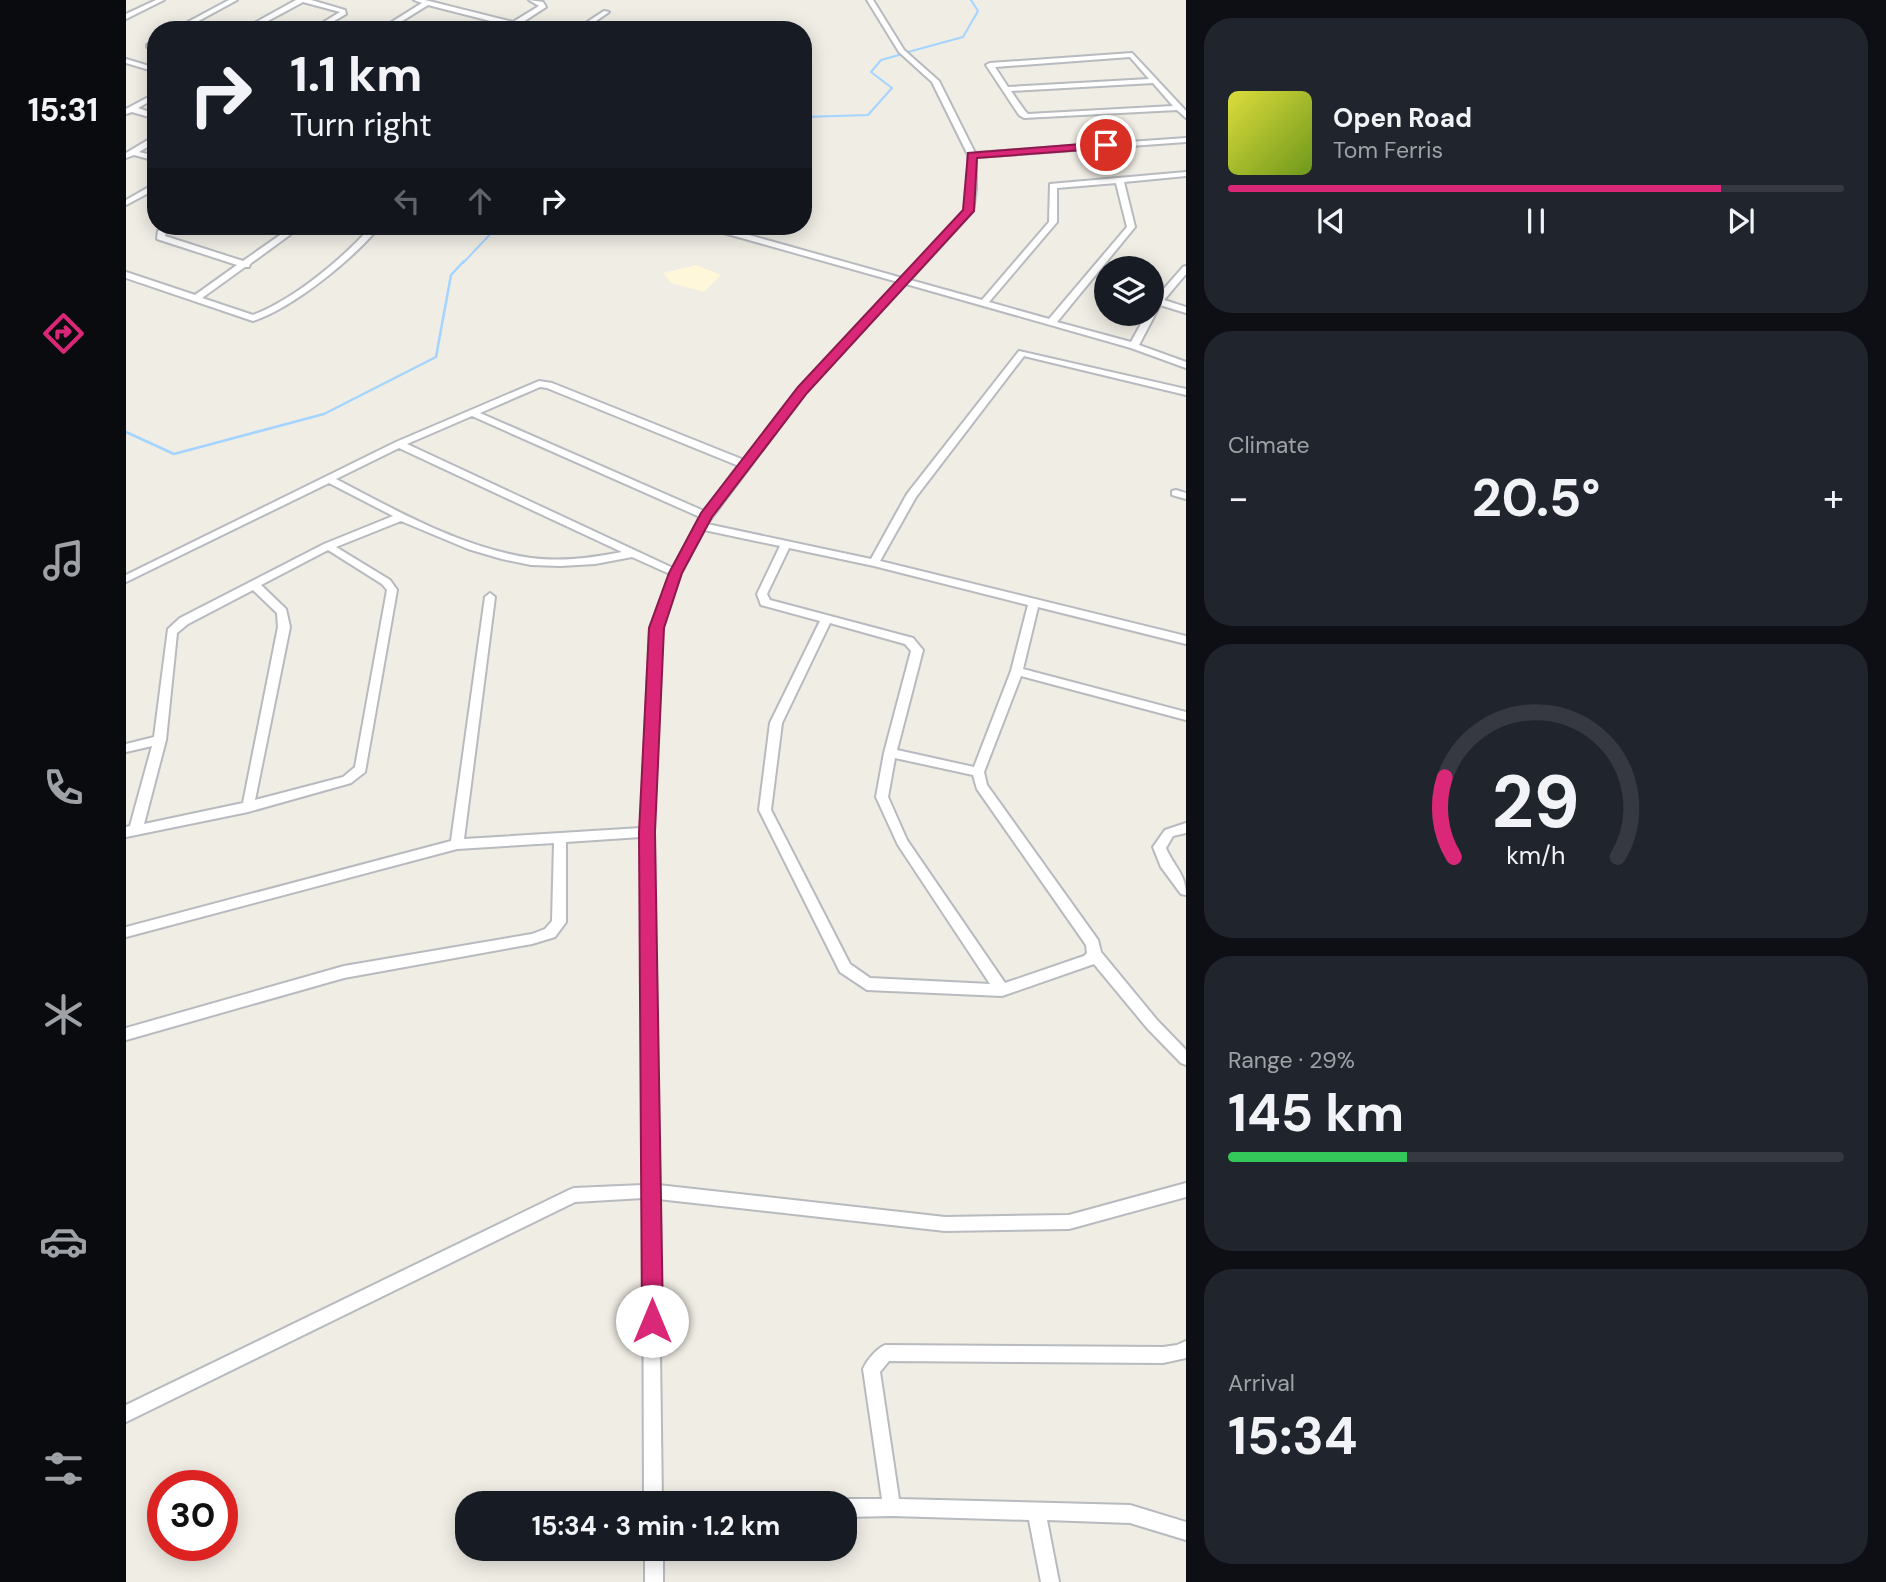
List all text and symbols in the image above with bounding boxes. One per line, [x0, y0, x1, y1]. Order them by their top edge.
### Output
text: 1.1 km [290, 42, 422, 106]
icon: right [175, 49, 266, 140]
text: 15:31 [28, 89, 98, 131]
text: Open Road [1333, 101, 1472, 135]
text: Turn right [290, 104, 432, 146]
pin [1076, 115, 1136, 175]
icon: arrive [1087, 126, 1125, 164]
text: Tom Ferris [1333, 135, 1443, 165]
icon: left [388, 182, 426, 220]
icon: ahead [461, 182, 499, 220]
icon: right [534, 182, 572, 220]
icon: previous [1312, 202, 1350, 240]
icon: pause [1517, 202, 1555, 240]
icon: next [1722, 202, 1760, 240]
map controls [1094, 256, 1164, 326]
button: layers [1094, 256, 1164, 326]
icon: directions [39, 309, 88, 358]
text: Climate [1228, 430, 1310, 460]
text: 20.5° [1472, 464, 1600, 532]
text: − [1228, 473, 1249, 523]
text: + [1823, 473, 1844, 523]
icon: music [39, 536, 88, 585]
text: 29 [1492, 755, 1580, 850]
icon: phone [39, 763, 88, 812]
text: km/h [1506, 839, 1566, 872]
icon: climate [39, 990, 88, 1039]
text: Range · 29% [1228, 1045, 1355, 1075]
text: 145 km [1228, 1079, 1404, 1147]
icon: car [39, 1217, 88, 1266]
position arrow [615, 1284, 689, 1358]
text: Arrival [1228, 1368, 1295, 1398]
text: 15:34 [1228, 1402, 1358, 1470]
icon: filters [39, 1444, 88, 1493]
speed limit sign: 30 [147, 1470, 238, 1561]
text: 15:34 · 3 min · 1.2 km [532, 1509, 780, 1543]

